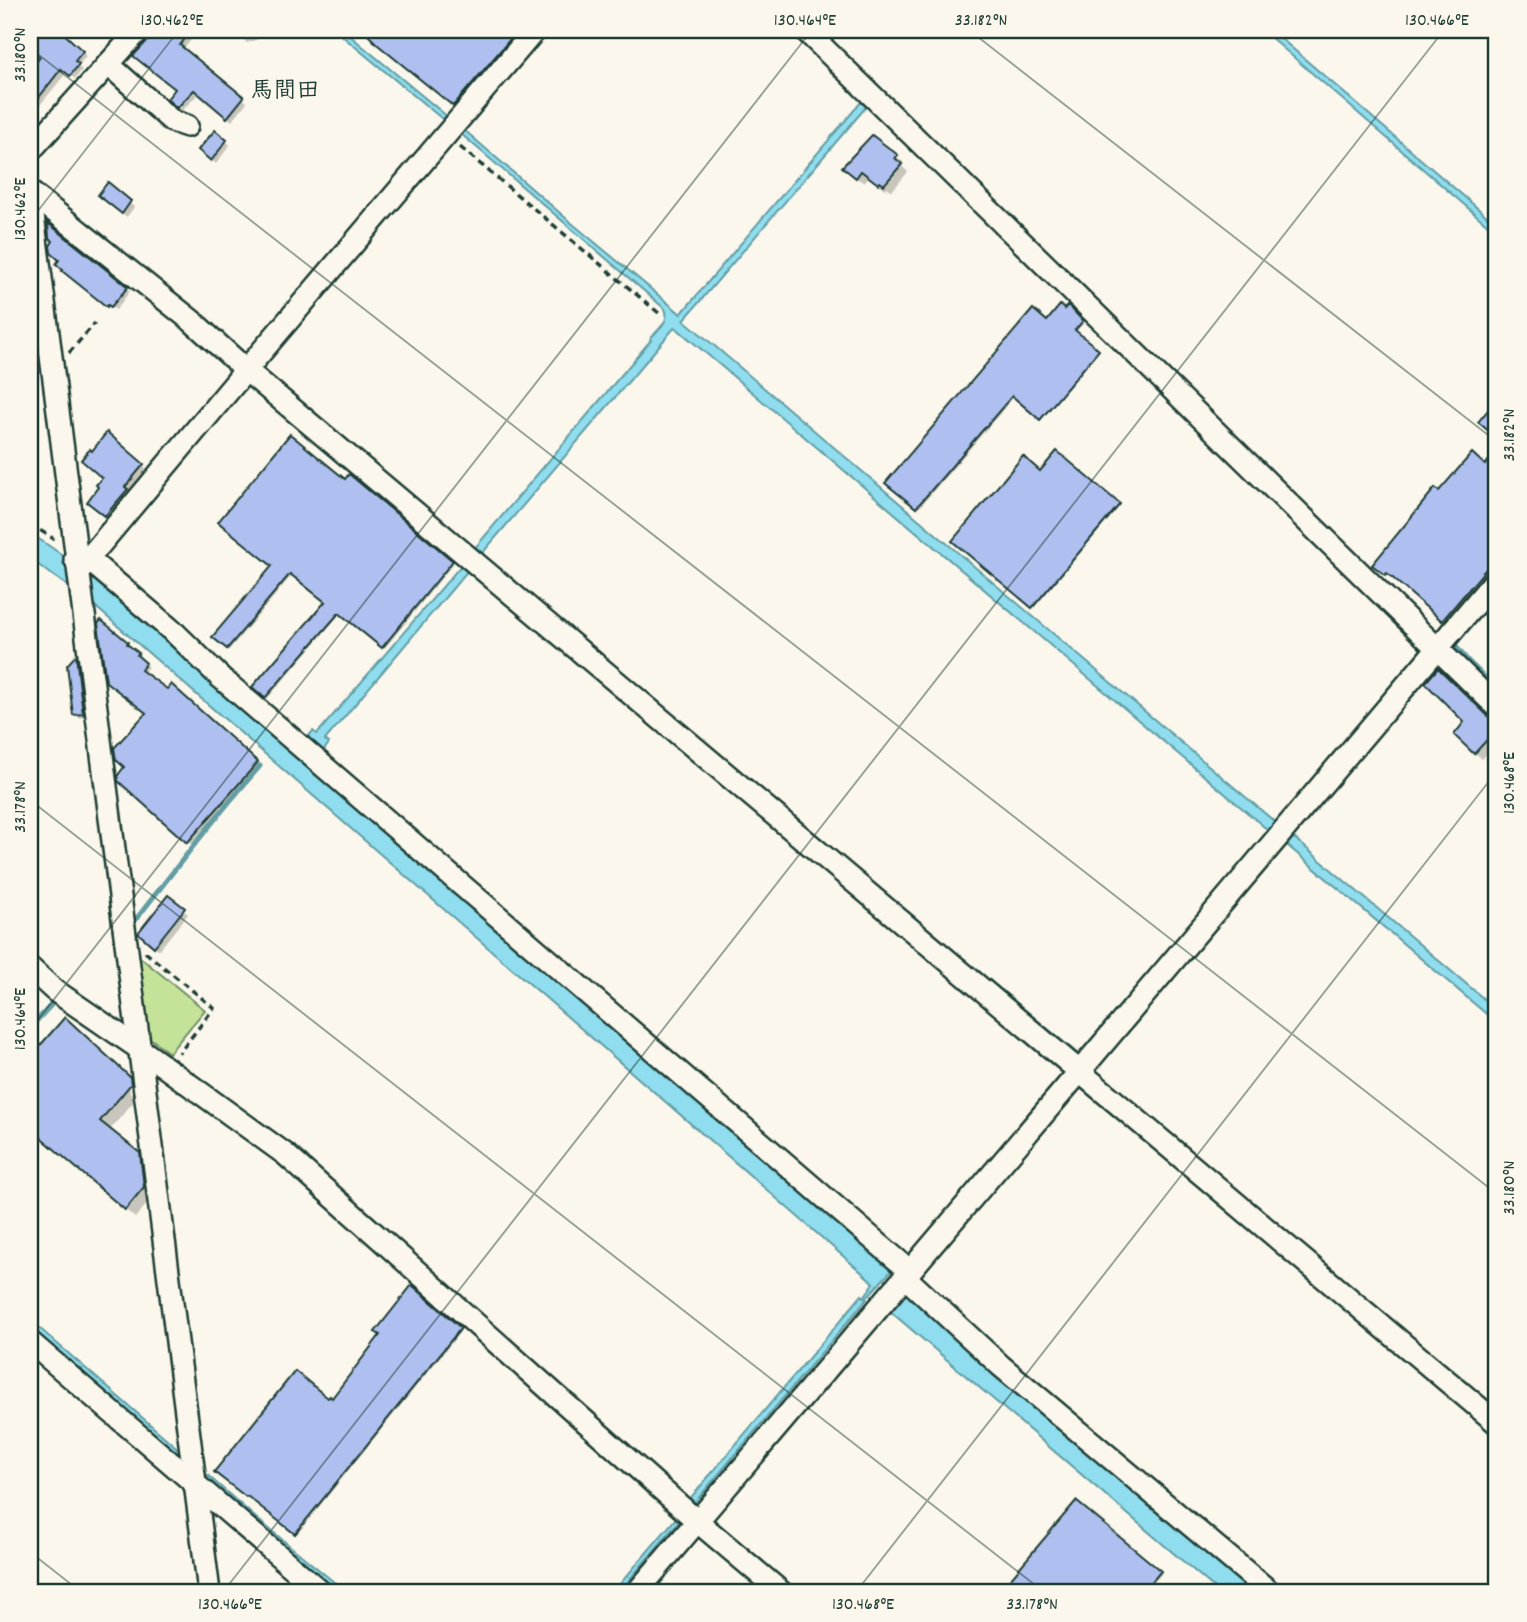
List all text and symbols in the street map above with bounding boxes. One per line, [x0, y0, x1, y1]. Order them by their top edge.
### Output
text: 130.462°E [141, 9, 203, 34]
text: 130.464°E [774, 9, 836, 34]
text: 33.182°N [955, 9, 1007, 34]
text: 130.466°E [1405, 9, 1469, 34]
text: 33.180°N [9, 28, 34, 82]
district label: 馬間田 [251, 76, 320, 109]
text: 130.462°E [9, 178, 34, 240]
text: 33.182°N [1498, 409, 1523, 461]
text: 130.468°E [1498, 752, 1523, 814]
text: 33.178°N [9, 781, 34, 833]
text: 130.464°E [9, 988, 34, 1050]
text: 33.180°N [1498, 1161, 1523, 1215]
text: 130.466°E [198, 1593, 262, 1618]
text: 130.468°E [832, 1593, 894, 1618]
text: 33.178°N [1006, 1593, 1058, 1618]

